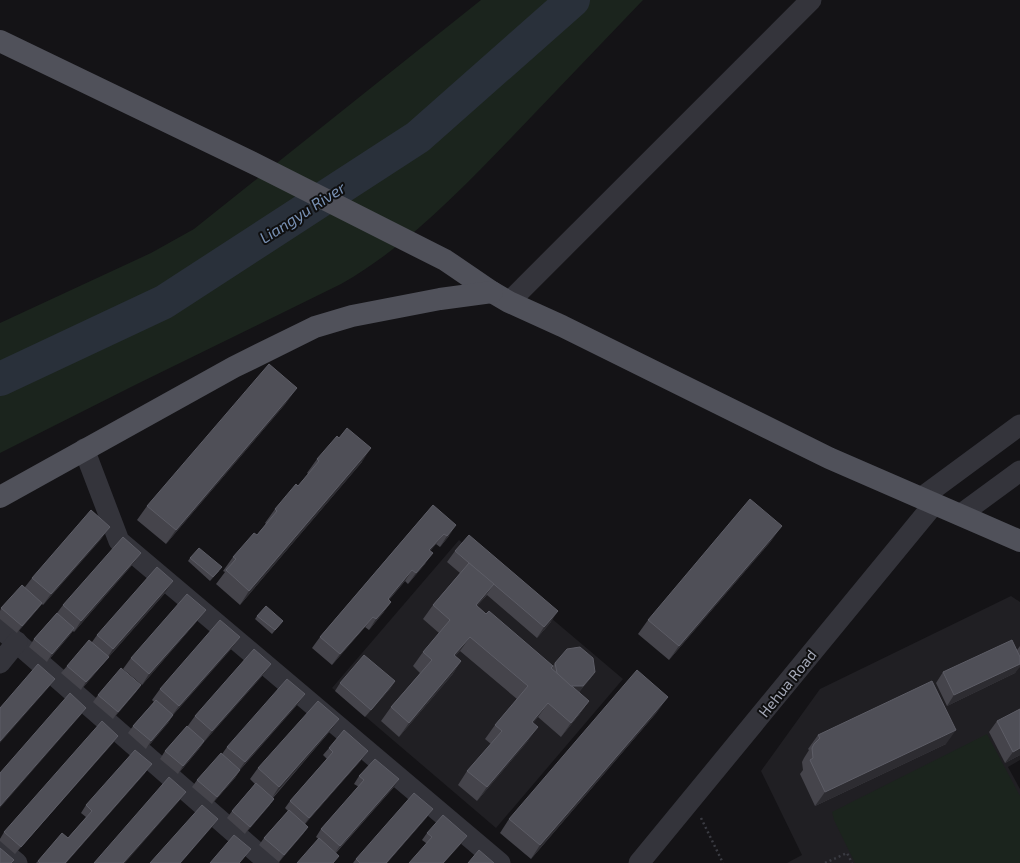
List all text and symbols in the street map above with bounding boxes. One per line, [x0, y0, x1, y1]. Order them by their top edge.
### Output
water label: Liangyu River [256, 177, 349, 248]
street label: Hehua Road [754, 646, 820, 720]

